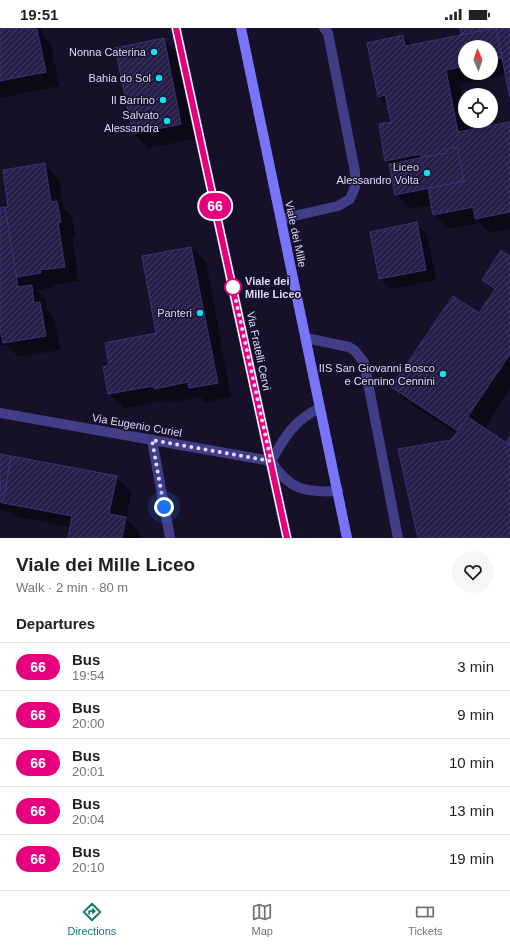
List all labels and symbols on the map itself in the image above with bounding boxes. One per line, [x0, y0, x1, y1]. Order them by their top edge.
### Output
north arrow [458, 40, 498, 80]
place label: Nonna Caterina [69, 46, 147, 58]
marker: Nonna Caterina [149, 47, 159, 57]
place label: Bahia do Sol [89, 72, 151, 84]
marker: Bahia do Sol [154, 73, 164, 83]
place label: Il Barrino [111, 94, 155, 106]
marker: Il Barrino [158, 95, 168, 105]
place label: Salvato Alessandra [104, 109, 160, 134]
marker: Salvato Alessandra [162, 116, 172, 126]
place label: Liceo Alessandro Volta [336, 161, 420, 186]
marker: Liceo Alessandro Volta [422, 168, 432, 178]
line badge: 66 [197, 193, 233, 219]
street label: Viale dei Mille [283, 200, 309, 268]
place label: Viale dei Mille Liceo [245, 275, 302, 300]
marker: Viale dei Mille Liceo [224, 278, 242, 296]
place label: Panteri [157, 307, 192, 319]
marker: Panteri [195, 308, 205, 318]
street label: Via Fratelli Cervi [245, 310, 273, 392]
place label: IIS San Giovanni Bosco e Cennino Cennini [319, 362, 435, 387]
marker: IIS San Giovanni Bosco e Cennino Cennini [438, 369, 448, 379]
street label: Via Eugenio Curiel [91, 411, 183, 439]
your location [154, 497, 174, 517]

